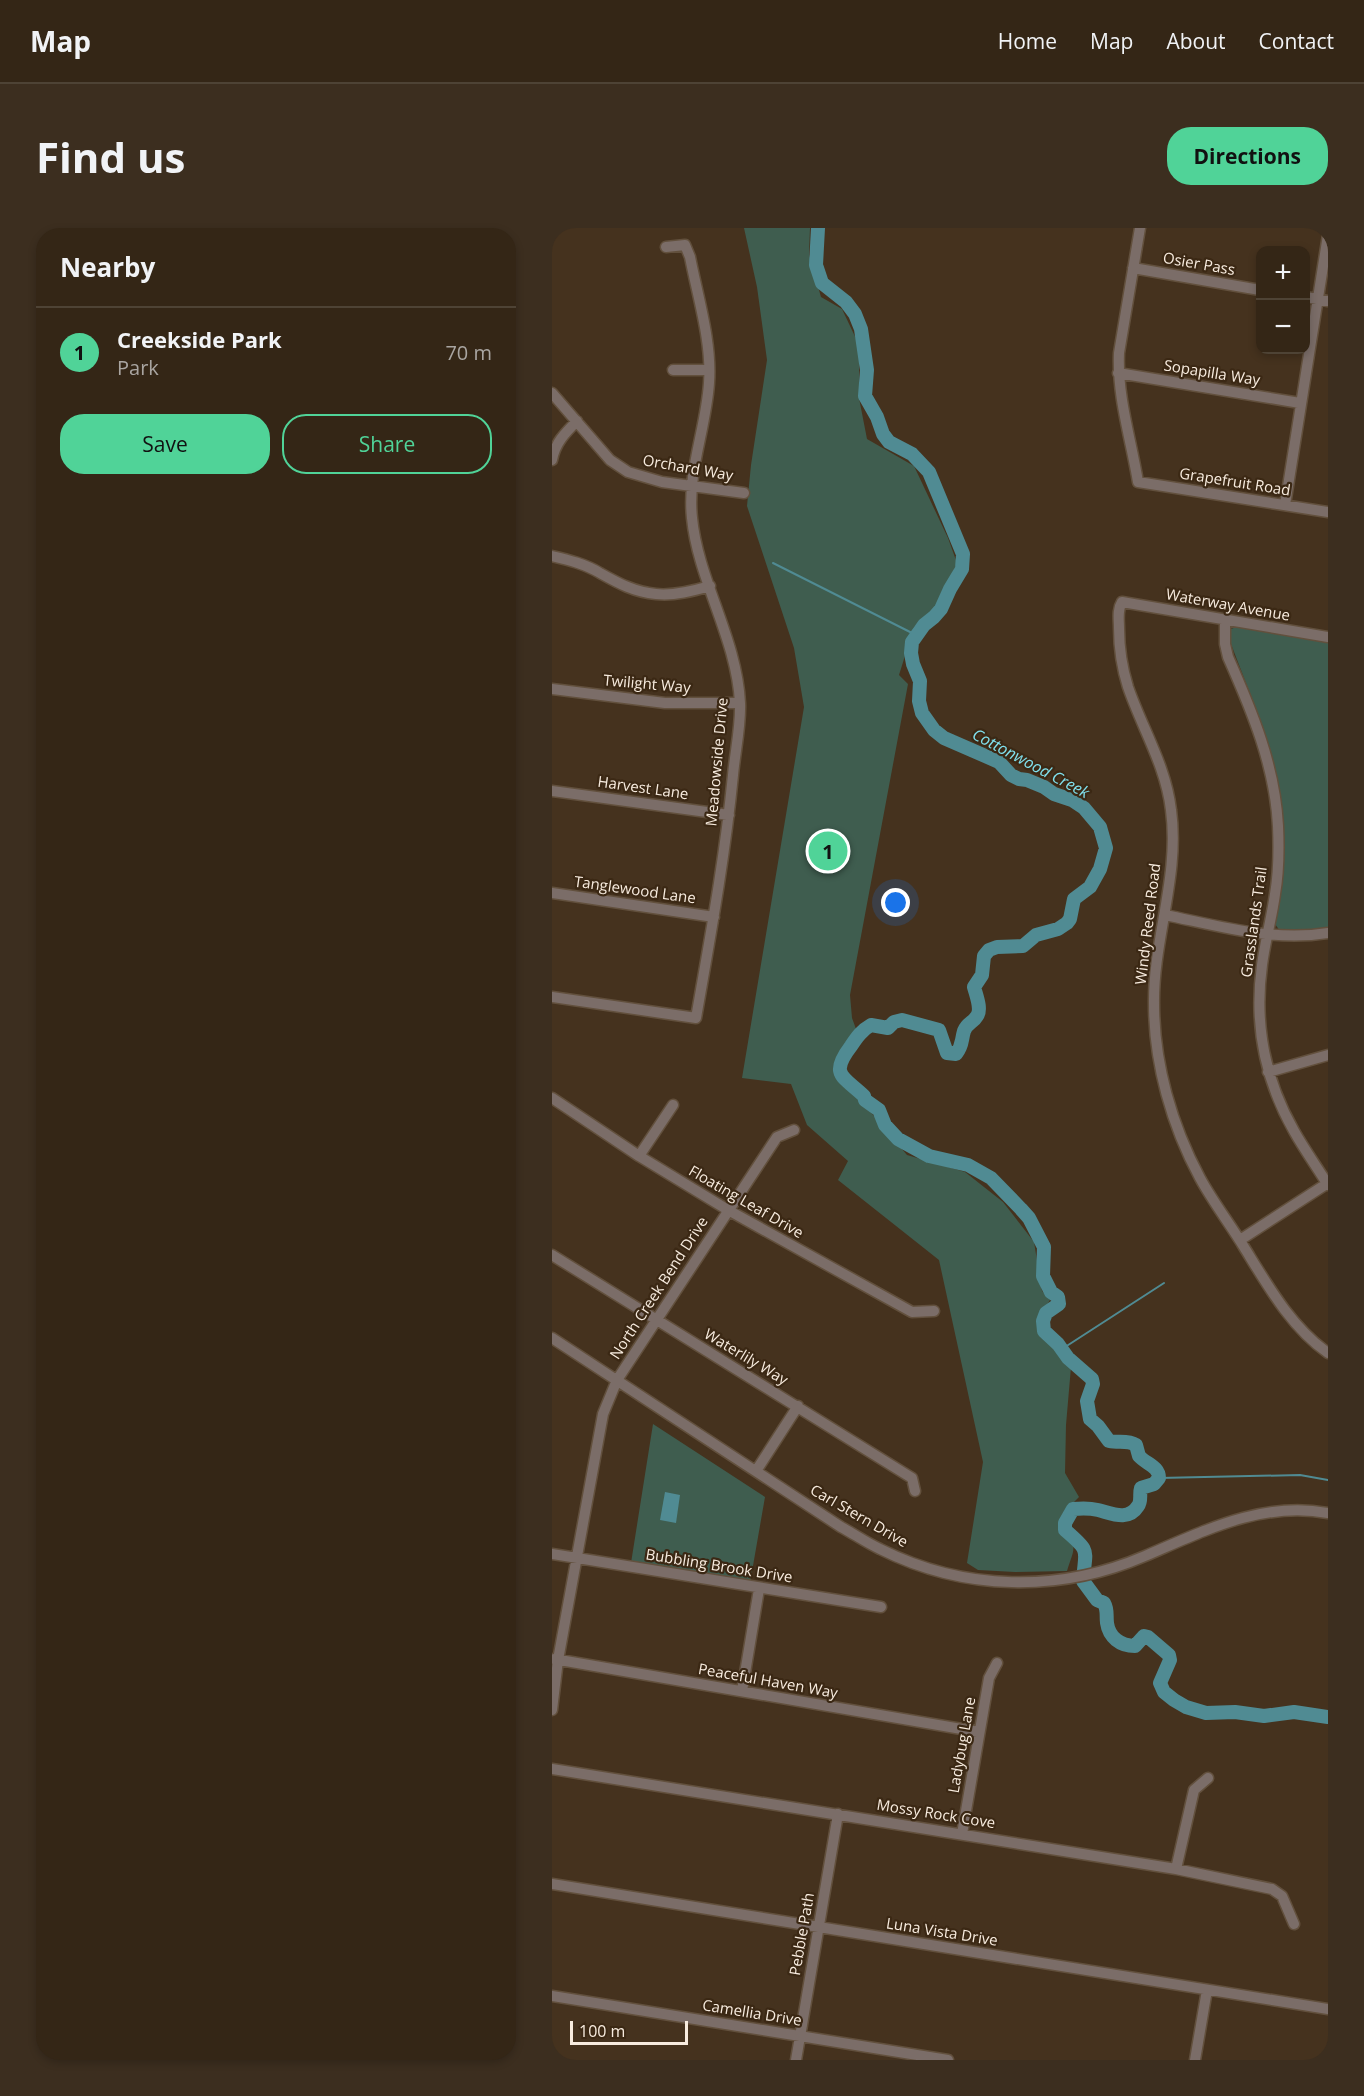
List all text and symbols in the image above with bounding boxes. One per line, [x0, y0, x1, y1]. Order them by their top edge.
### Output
text: Map [30, 22, 91, 60]
text: Home [998, 27, 1057, 55]
text: Map [1090, 27, 1133, 55]
text: About [1166, 27, 1226, 55]
text: Contact [1259, 27, 1334, 55]
button: Directions [1167, 127, 1328, 185]
text: Find us [36, 128, 185, 185]
map controls [1256, 246, 1310, 354]
button: + [1256, 246, 1310, 300]
street label: Osier Pass [1162, 247, 1237, 279]
text: Nearby [60, 249, 155, 285]
button: − [1256, 300, 1310, 354]
text: Creekside Park [117, 324, 282, 354]
text: 1 [74, 339, 85, 366]
text: 70 m [445, 339, 492, 366]
text: Park [117, 354, 159, 381]
street label: Sopapilla Way [1163, 355, 1262, 390]
button: Save [60, 414, 270, 474]
button: Share [282, 414, 492, 474]
street label: Orchard Way [641, 449, 735, 485]
street label: Grapefruit Road [1178, 462, 1292, 500]
street label: Waterway Avenue [1165, 583, 1292, 625]
street label: Twilight Way [603, 669, 692, 697]
street label: Meadowside Drive [700, 697, 732, 827]
water label: Cottonwood Creek [969, 723, 1094, 804]
street label: Harvest Lane [596, 771, 690, 803]
pin: 1 [808, 828, 848, 874]
street label: Windy Reed Road [1130, 862, 1164, 986]
street label: Grasslands Trail [1235, 865, 1271, 978]
street label: Tanglewood Lane [573, 871, 697, 907]
your location [881, 888, 910, 917]
street label: Floating Leaf Drive [685, 1160, 808, 1242]
street label: North Creek Bend Drive [605, 1212, 712, 1363]
street label: Waterlily Way [701, 1323, 793, 1389]
street label: Carl Stern Drive [807, 1479, 912, 1551]
street label: Bubbling Brook Drive [644, 1544, 794, 1586]
street label: Peaceful Haven Way [697, 1658, 840, 1702]
street label: Ladybug Lane [943, 1695, 979, 1794]
street label: Mossy Rock Cove [875, 1794, 997, 1832]
street label: Pebble Path [784, 1891, 818, 1977]
street label: Luna Vista Drive [885, 1912, 999, 1950]
street label: Camellia Drive [701, 1994, 803, 2030]
scale bar [570, 2018, 688, 2046]
text: 100 m [579, 2020, 625, 2042]

